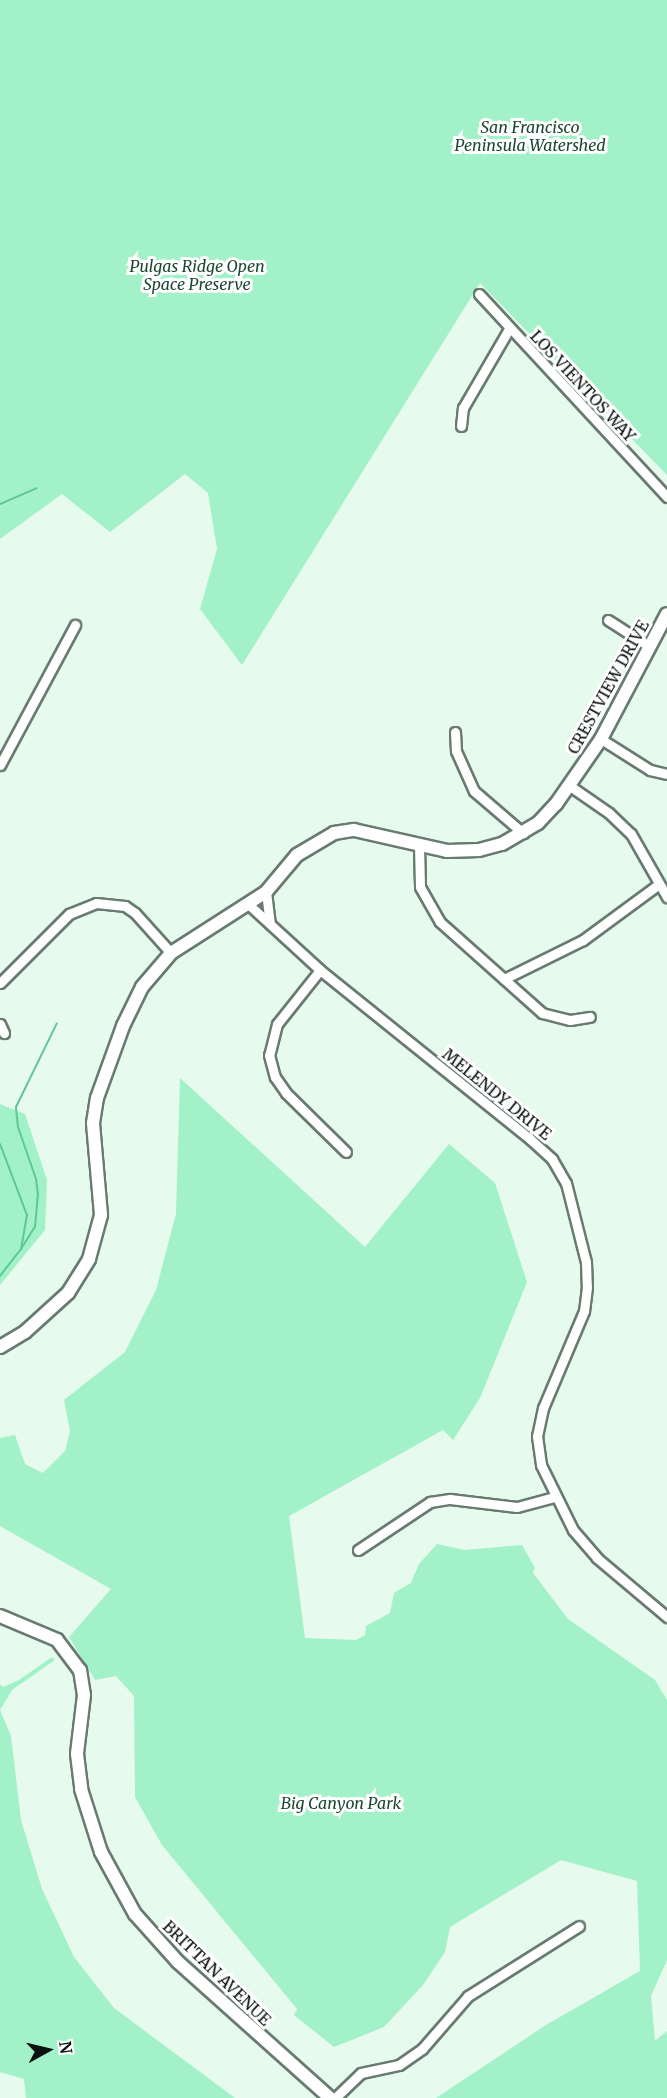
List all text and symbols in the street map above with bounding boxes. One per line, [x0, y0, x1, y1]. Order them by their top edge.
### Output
park label: San Francisco Peninsula Watershed [455, 117, 605, 155]
park label: Pulgas Ridge Open Space Preserve [129, 256, 265, 294]
street label: LOS VIENTOS WAY [526, 326, 640, 446]
street label: CRESTVIEW DRIVE [563, 617, 653, 757]
street label: MELENDY DRIVE [439, 1044, 555, 1144]
park label: Big Canyon Park [281, 1793, 401, 1813]
street label: BRITTAN AVENUE [159, 1917, 275, 2029]
north arrow [18, 2020, 78, 2080]
text: N [55, 2040, 77, 2055]

